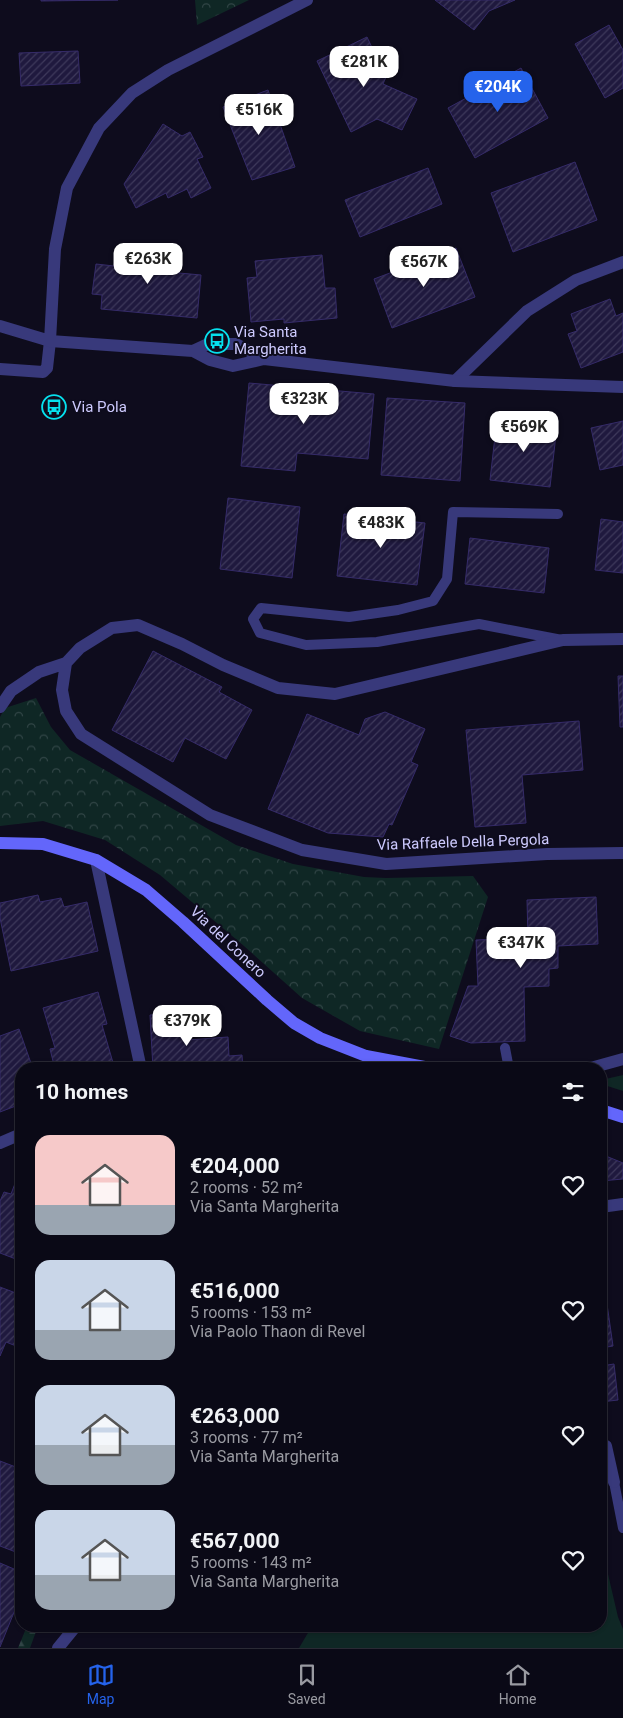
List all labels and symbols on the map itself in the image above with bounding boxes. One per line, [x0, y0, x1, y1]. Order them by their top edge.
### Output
pin: €281K [329, 46, 399, 88]
pin: €204K [463, 70, 533, 113]
pin: €516K [224, 94, 294, 136]
pin: €263K [113, 242, 183, 285]
pin: €567K [389, 246, 459, 288]
place label: Via Santa Margherita [234, 323, 307, 358]
bus stop icon: Via Santa Margherita [204, 328, 230, 354]
pin: €323K [269, 382, 339, 425]
bus stop icon: Via Pola [41, 394, 67, 420]
place label: Via Pola [72, 398, 127, 416]
pin: €569K [489, 410, 559, 453]
pin: €483K [346, 506, 416, 549]
street label: Via Raffaele Della Pergola [377, 830, 549, 854]
street label: Via del Conero [186, 902, 270, 982]
pin: €347K [486, 926, 556, 969]
pin: €379K [152, 1004, 222, 1047]

